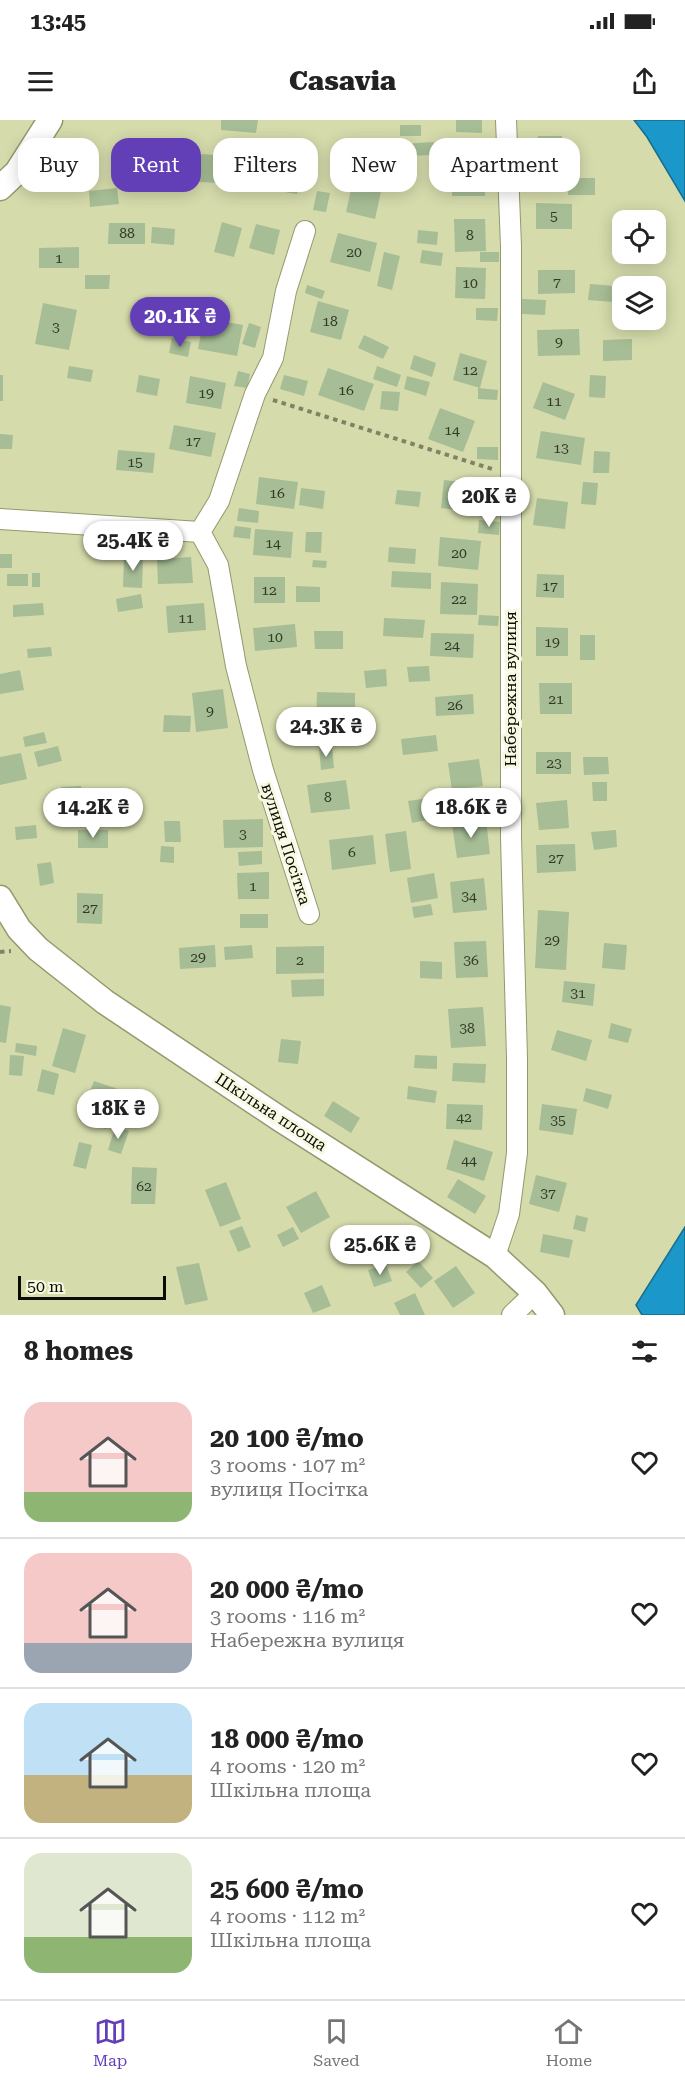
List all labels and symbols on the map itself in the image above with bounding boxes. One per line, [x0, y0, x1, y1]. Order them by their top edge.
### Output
house number: 5 [550, 208, 558, 224]
house number: 88 [119, 225, 135, 241]
house number: 8 [466, 227, 474, 243]
house number: 20 [346, 244, 362, 260]
house number: 1 [55, 250, 63, 266]
house number: 7 [553, 274, 561, 290]
house number: 10 [462, 275, 478, 291]
pin: 20.1K ₴ [125, 297, 235, 348]
house number: 18 [322, 313, 338, 329]
house number: 3 [52, 319, 60, 335]
house number: 9 [555, 334, 563, 350]
house number: 12 [462, 362, 478, 378]
house number: 16 [338, 382, 354, 398]
house number: 19 [198, 385, 214, 401]
house number: 11 [546, 393, 562, 409]
house number: 14 [444, 422, 460, 438]
house number: 17 [185, 433, 201, 449]
house number: 13 [553, 440, 569, 456]
house number: 15 [127, 454, 143, 470]
pin: 20K ₴ [447, 477, 531, 528]
house number: 16 [269, 485, 285, 501]
pin: 25.4K ₴ [78, 521, 188, 572]
house number: 14 [265, 535, 281, 551]
house number: 20 [451, 545, 467, 561]
house number: 17 [542, 578, 558, 594]
house number: 12 [261, 582, 277, 598]
house number: 22 [451, 591, 467, 607]
house number: 11 [178, 610, 194, 626]
street label: Набережна вулиця [501, 611, 520, 767]
house number: 10 [267, 629, 283, 645]
house number: 19 [544, 634, 560, 650]
house number: 24 [444, 637, 460, 653]
house number: 21 [548, 691, 564, 707]
house number: 26 [447, 697, 463, 713]
house number: 9 [206, 703, 214, 719]
pin: 24.3K ₴ [271, 707, 381, 758]
house number: 23 [546, 755, 562, 771]
street label: вулиця Посітка [257, 781, 315, 907]
pin: 14.2K ₴ [38, 788, 148, 839]
pin: 18.6K ₴ [416, 788, 526, 839]
house number: 8 [324, 789, 332, 805]
house number: 3 [239, 826, 247, 842]
house number: 6 [348, 844, 356, 860]
house number: 27 [548, 850, 564, 866]
house number: 1 [249, 878, 257, 894]
house number: 34 [461, 888, 477, 904]
house number: 27 [82, 900, 98, 916]
house number: 29 [544, 932, 560, 948]
house number: 29 [190, 949, 206, 965]
house number: 2 [296, 952, 304, 968]
house number: 36 [463, 952, 479, 968]
house number: 31 [570, 985, 586, 1001]
house number: 38 [459, 1020, 475, 1036]
street label: Шкільна площа [212, 1069, 331, 1155]
pin: 18K ₴ [76, 1089, 160, 1140]
house number: 42 [456, 1109, 472, 1125]
house number: 35 [550, 1112, 566, 1128]
house number: 44 [461, 1152, 477, 1168]
house number: 62 [136, 1178, 152, 1194]
house number: 37 [540, 1185, 556, 1201]
pin: 25.6K ₴ [325, 1225, 435, 1276]
scale bar [18, 1273, 166, 1300]

